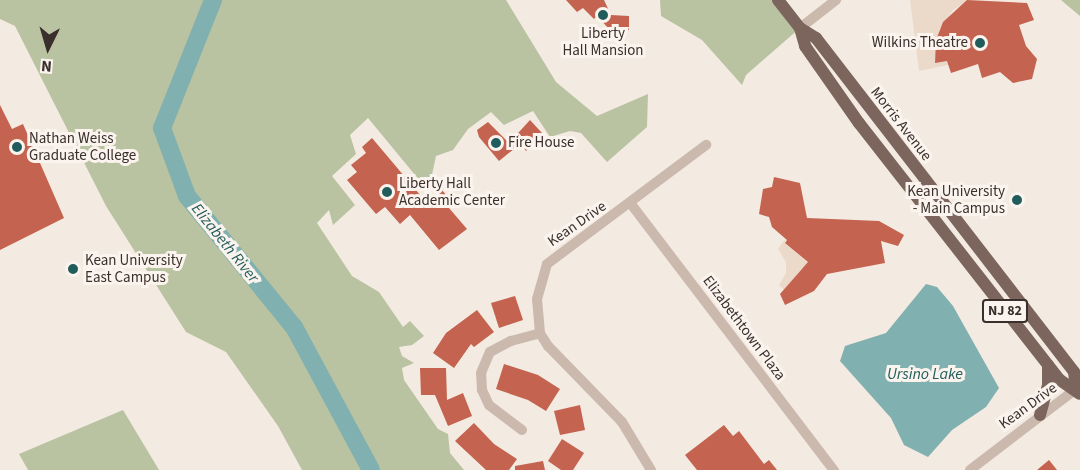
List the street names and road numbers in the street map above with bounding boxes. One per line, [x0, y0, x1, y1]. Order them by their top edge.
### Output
street label: Morris Avenue [867, 84, 935, 164]
street label: Kean Drive [544, 197, 610, 251]
street label: Elizabethtown Plaza [699, 272, 789, 384]
road number: NJ 82 [981, 300, 1029, 322]
street label: Kean Drive [996, 379, 1060, 433]

